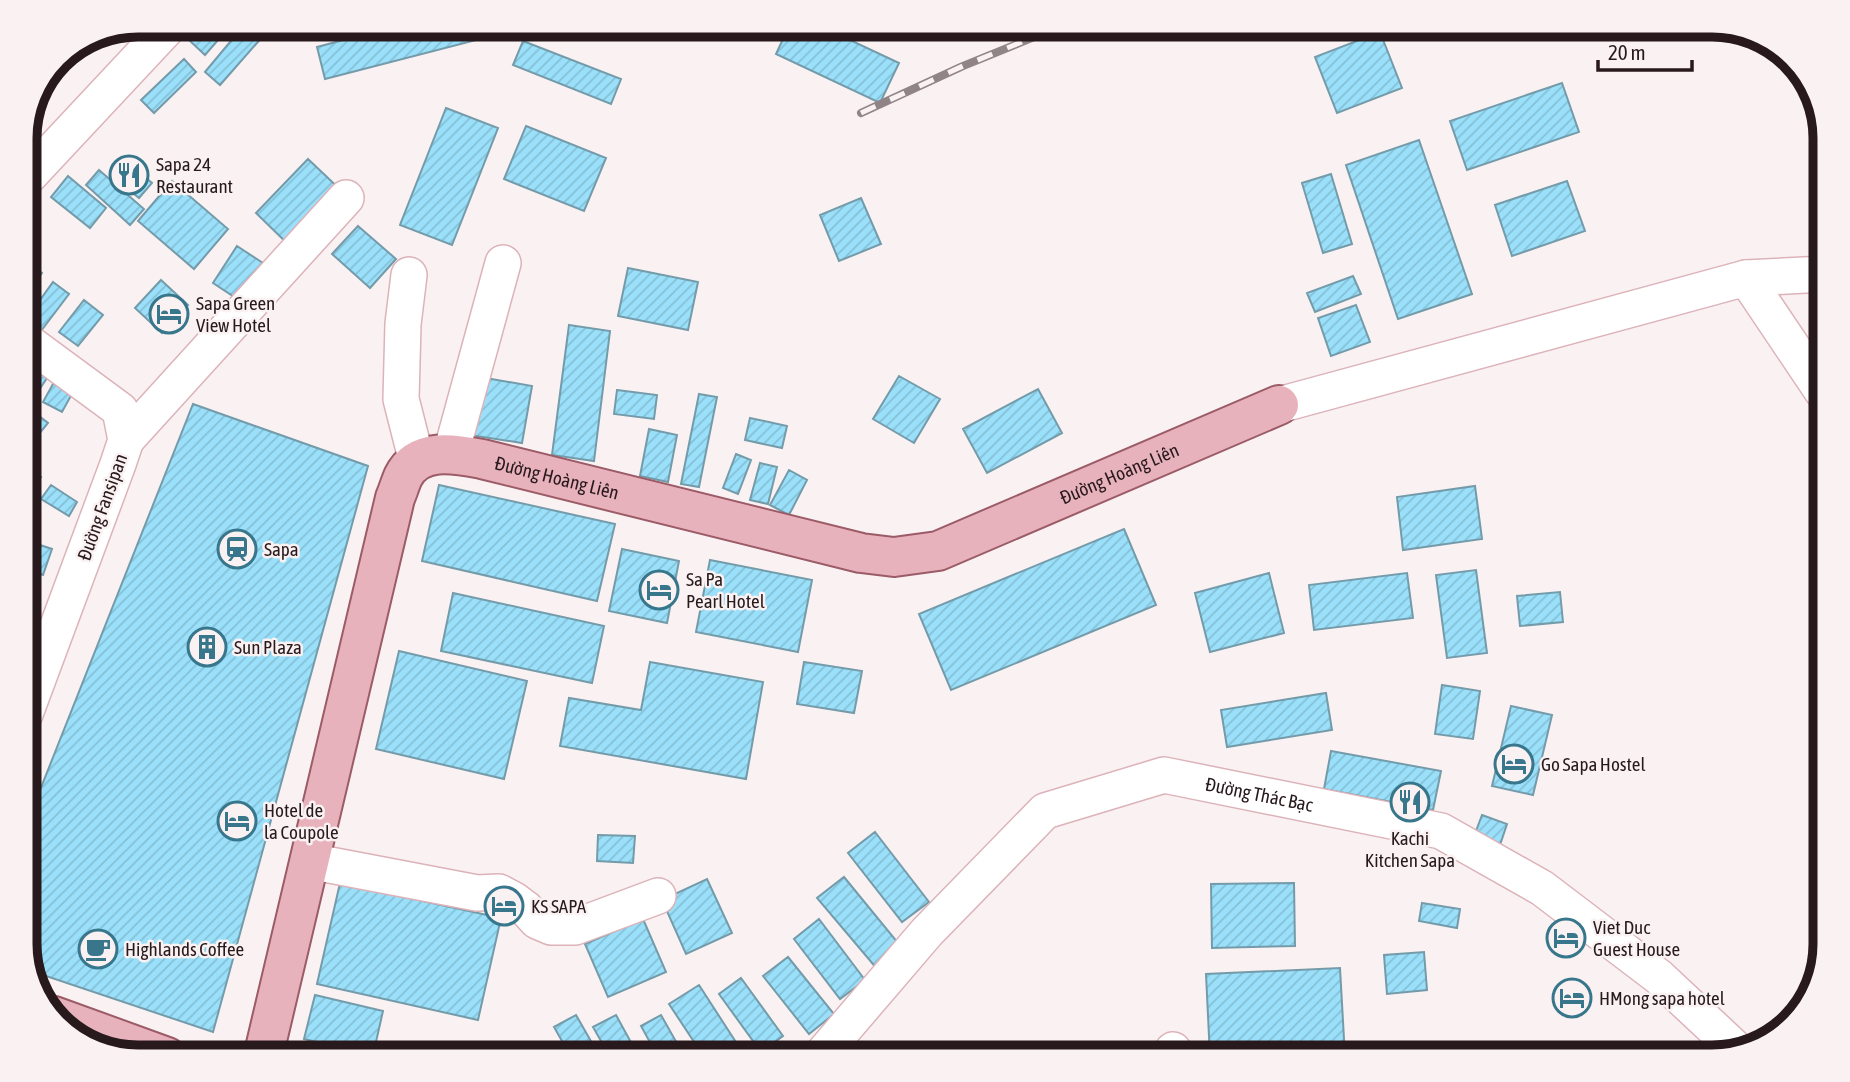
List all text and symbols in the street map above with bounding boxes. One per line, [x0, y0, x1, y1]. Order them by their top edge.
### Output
scale bar [1598, 28, 1692, 72]
text: 20 m [1608, 40, 1646, 64]
place label: Sapa 24 Restaurant [156, 153, 233, 197]
restaurant icon: Sapa 24 Restaurant [108, 154, 150, 196]
place label: Sapa Green View Hotel [196, 292, 275, 336]
hotel icon: Sapa Green View Hotel [148, 293, 190, 335]
street label: Đường Hoàng Liên [1056, 438, 1182, 509]
street label: Đường Fansipan [72, 451, 132, 563]
street label: Đường Hoàng Liên [493, 452, 621, 504]
station icon: Sapa [216, 528, 258, 570]
place label: Sapa [264, 538, 299, 560]
place label: Sa Pa Pearl Hotel [686, 568, 765, 612]
hotel icon: Sa Pa Pearl Hotel [638, 569, 680, 611]
building icon: Sun Plaza [186, 626, 228, 668]
place label: Sun Plaza [234, 636, 302, 658]
hotel icon: Go Sapa Hostel [1493, 743, 1535, 785]
place label: Go Sapa Hostel [1541, 753, 1645, 775]
street label: Đường Thác Bạc [1203, 773, 1316, 816]
restaurant icon: Kachi Kitchen Sapa [1389, 781, 1431, 823]
place label: Hotel de la Coupole [264, 799, 339, 843]
hotel icon: Hotel de la Coupole [216, 800, 258, 842]
place label: Kachi Kitchen Sapa [1365, 827, 1455, 871]
hotel icon: KS SAPA [483, 885, 525, 927]
place label: KS SAPA [531, 895, 587, 917]
place label: Viet Duc Guest House [1593, 916, 1680, 960]
hotel icon: Viet Duc Guest House [1545, 917, 1587, 959]
cafe icon: Highlands Coffee [77, 928, 119, 970]
place label: Highlands Coffee [125, 938, 244, 960]
hotel icon: HMong sapa hotel [1551, 977, 1593, 1019]
place label: HMong sapa hotel [1599, 987, 1725, 1009]

